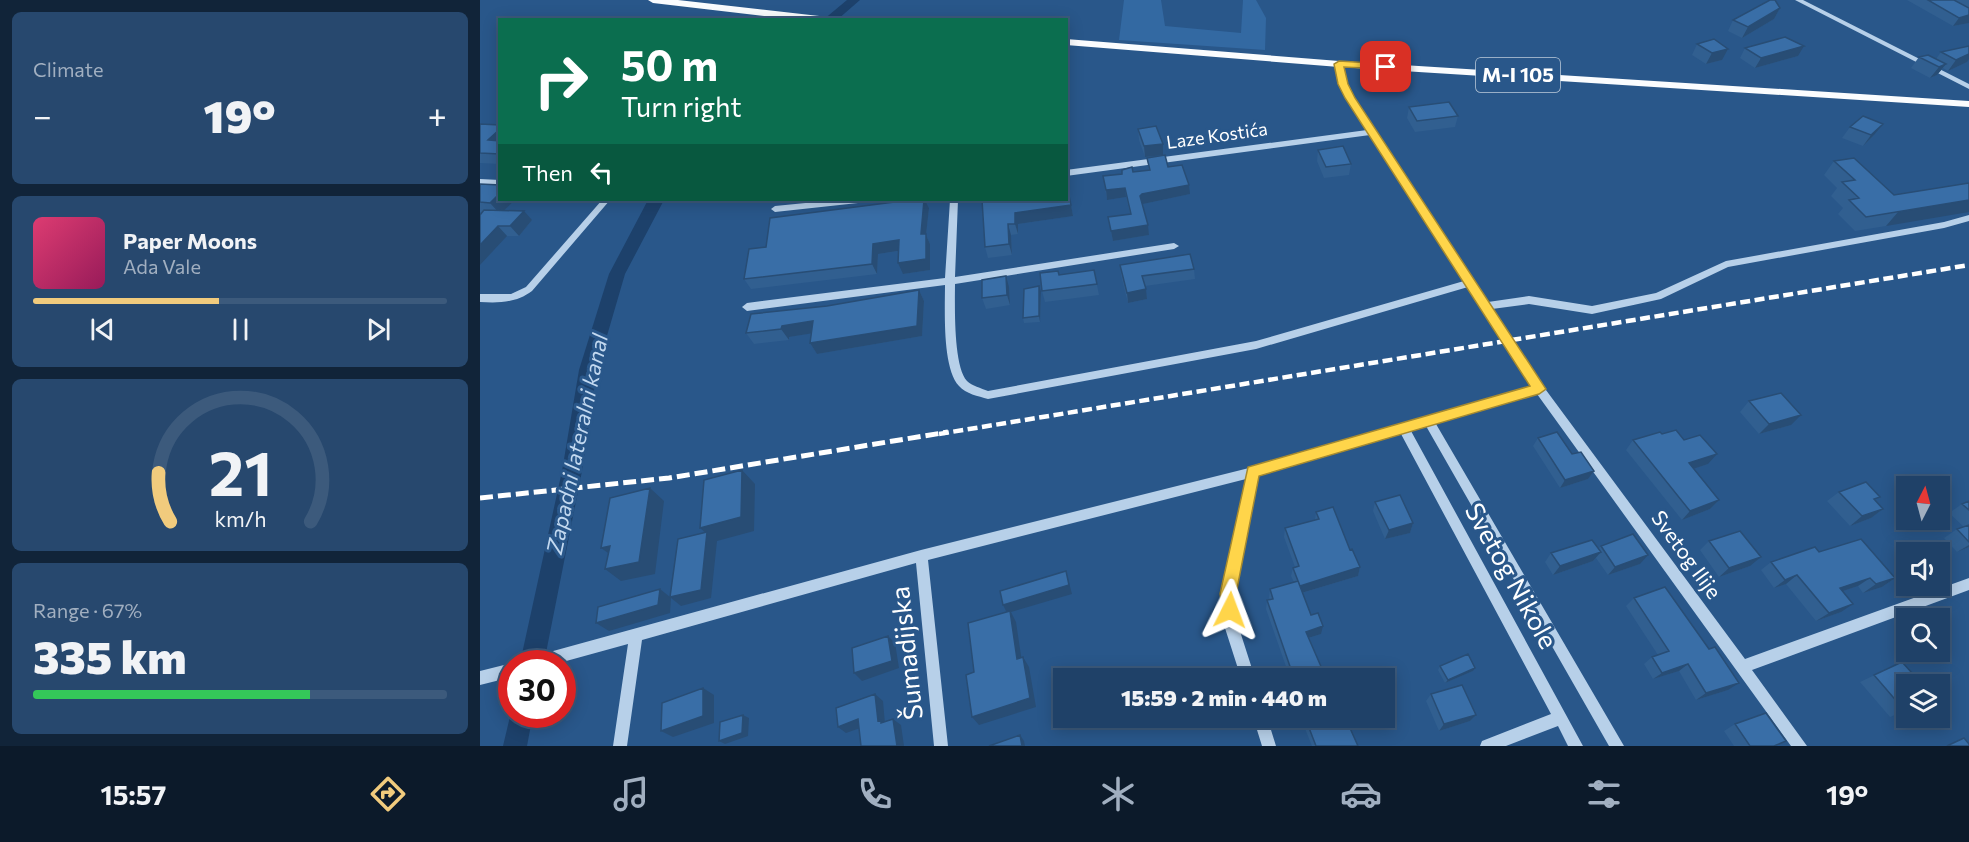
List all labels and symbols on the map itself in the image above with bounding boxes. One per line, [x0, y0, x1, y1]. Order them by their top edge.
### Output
pin [1360, 41, 1411, 92]
road number: M-I 105 [1476, 58, 1560, 92]
street label: Laze Kostića [1165, 117, 1269, 153]
water label: Zapadni lateralni kanal [540, 331, 613, 558]
north arrow [1896, 476, 1950, 530]
street label: Svetog Nikole [1460, 497, 1565, 654]
street label: Svetog Ilije [1647, 505, 1727, 603]
position arrow [1198, 578, 1262, 642]
street label: Šumadijska [883, 585, 928, 721]
speed limit sign: 30 [498, 650, 576, 728]

